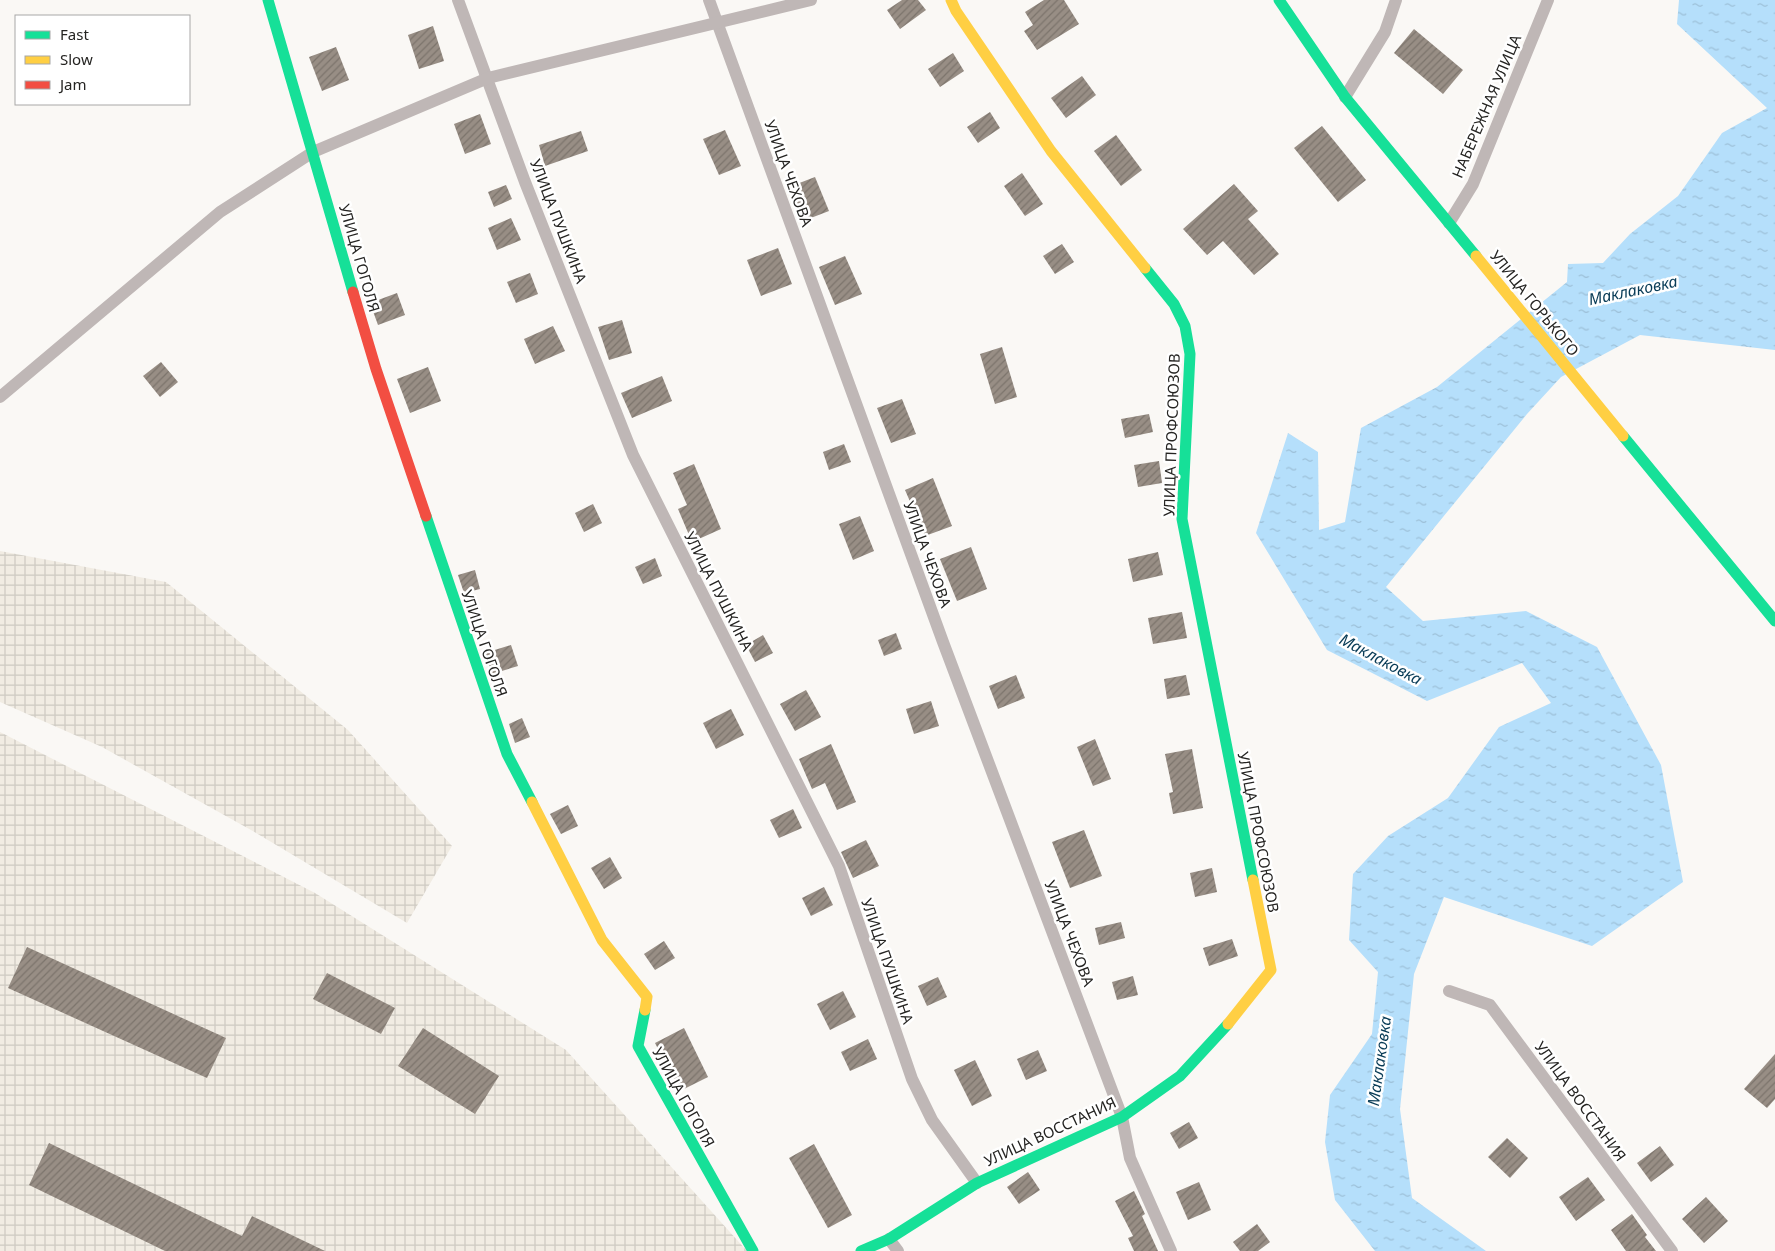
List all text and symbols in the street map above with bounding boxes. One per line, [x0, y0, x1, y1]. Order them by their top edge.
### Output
legend [15, 15, 190, 105]
text: Fast [60, 24, 89, 44]
street label: НАБЕРЕЖНАЯ УЛИЦА [1447, 31, 1525, 181]
text: Slow [60, 49, 93, 69]
text: Jam [58, 74, 87, 94]
street label: УЛИЦА ЧЕХОВА [760, 117, 818, 229]
street label: УЛИЦА ПУШКИНА [526, 156, 592, 286]
street label: УЛИЦА ГОГОЛЯ [335, 202, 385, 314]
street label: УЛИЦА ГОРЬКОГО [1486, 246, 1584, 360]
water label: Маклаковка [1586, 270, 1680, 310]
street label: УЛИЦА ПРОФСОЮЗОВ [1158, 353, 1184, 517]
street label: УЛИЦА ЧЕХОВА [899, 498, 957, 610]
street label: УЛИЦА ПУШКИНА [680, 528, 758, 654]
street label: УЛИЦА ГОГОЛЯ [457, 587, 513, 699]
water label: Маклаковка [1336, 628, 1426, 690]
street label: УЛИЦА ПРОФСОЮЗОВ [1234, 750, 1284, 914]
street label: УЛИЦА ЧЕХОВА [1041, 877, 1100, 989]
street label: УЛИЦА ПУШКИНА [857, 896, 919, 1027]
water label: Маклаковка [1362, 1015, 1396, 1107]
street label: УЛИЦА ВОССТАНИЯ [1531, 1037, 1631, 1165]
street label: УЛИЦА ГОГОЛЯ [648, 1043, 720, 1151]
street label: УЛИЦА ВОССТАНИЯ [981, 1092, 1119, 1170]

